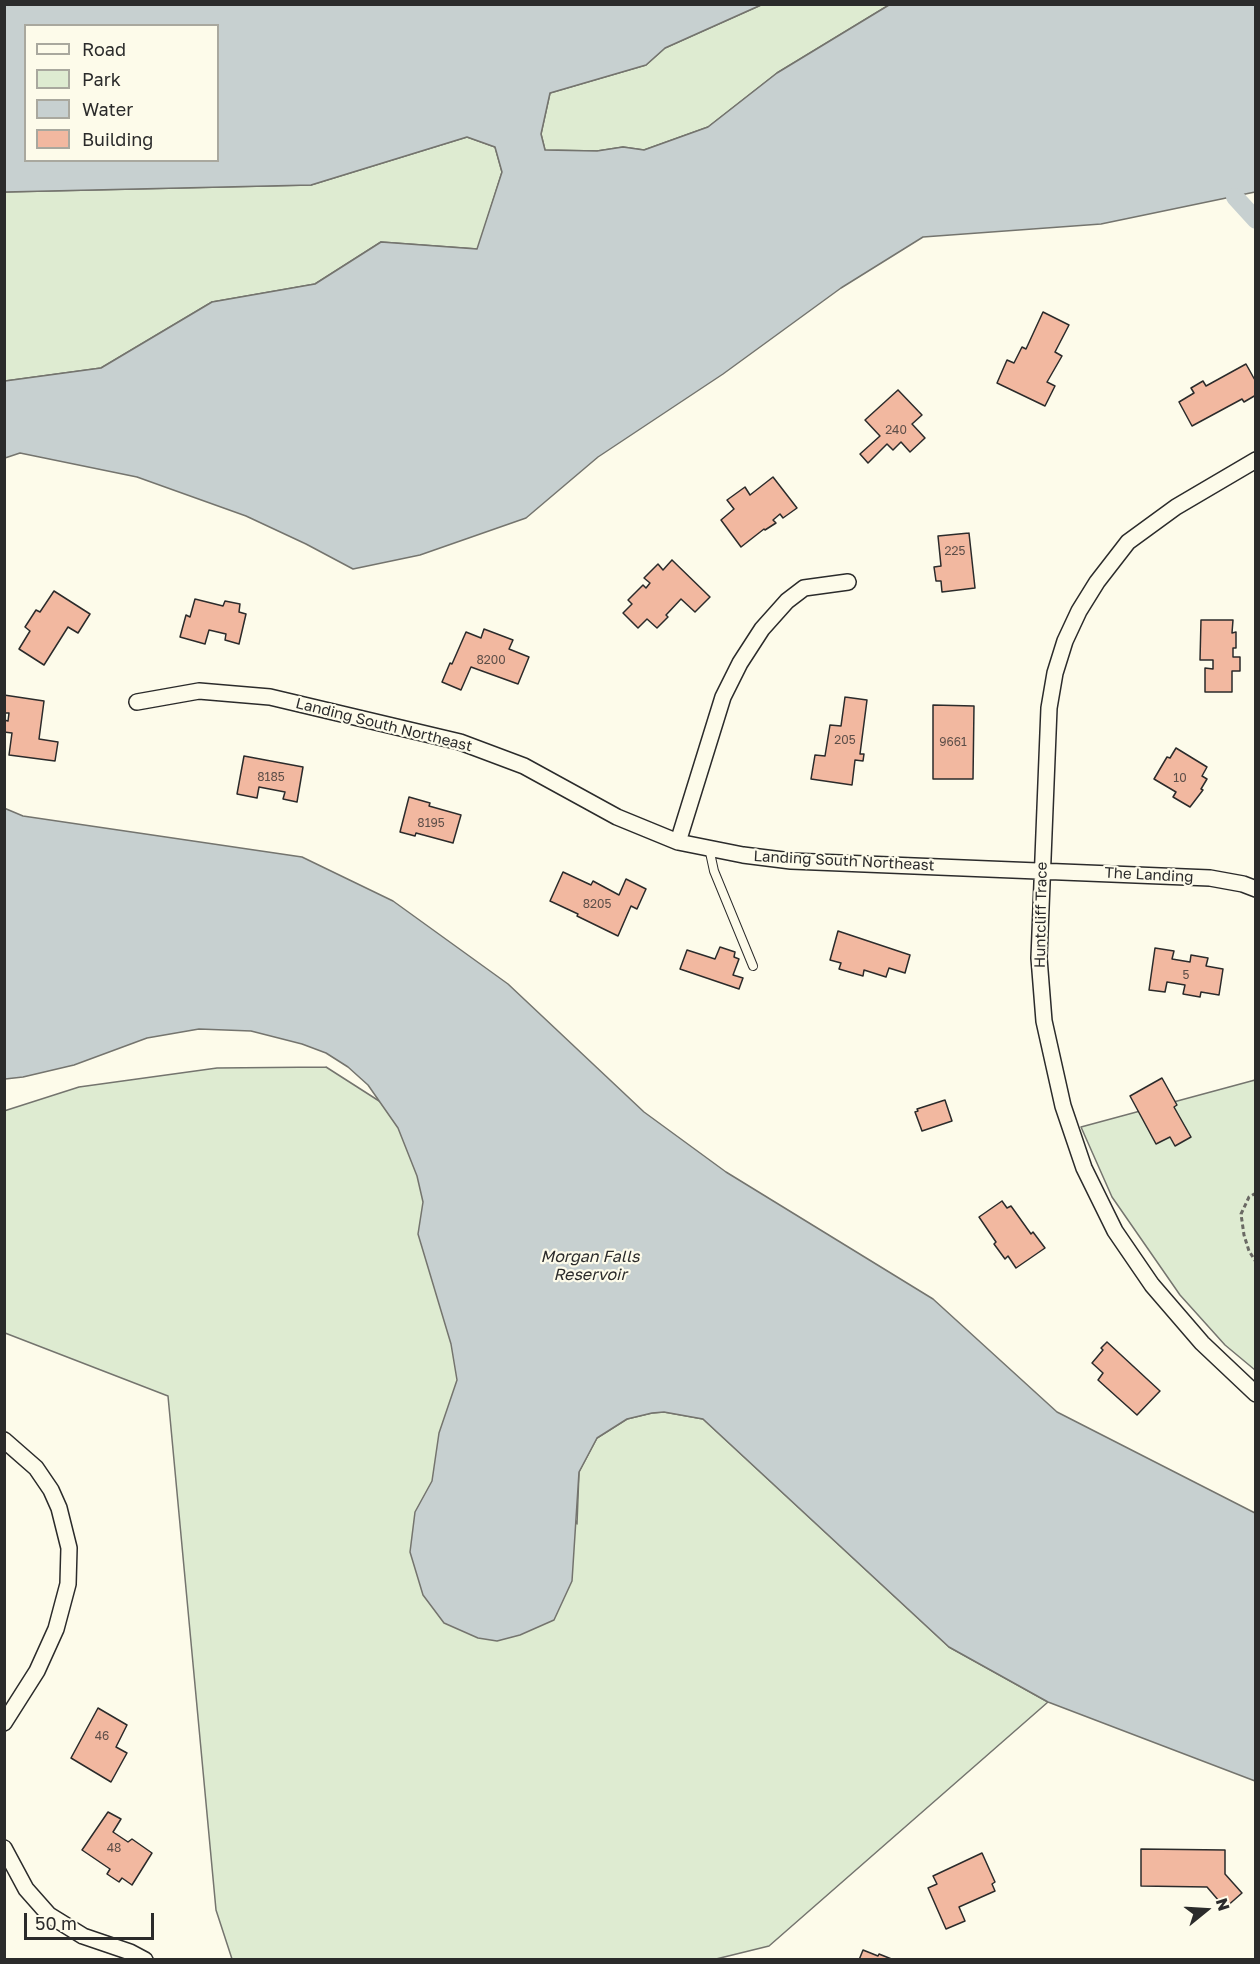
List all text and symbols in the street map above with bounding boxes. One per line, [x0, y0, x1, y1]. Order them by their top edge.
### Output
legend [24, 24, 219, 162]
text: Road [82, 38, 126, 60]
text: Park [82, 68, 121, 90]
text: Water [82, 98, 133, 120]
text: Building [82, 128, 153, 150]
house number: 240 [885, 423, 907, 437]
house number: 225 [945, 544, 965, 558]
house number: 8200 [476, 653, 506, 667]
street label: Landing South Northeast [294, 694, 474, 756]
house number: 205 [834, 733, 856, 747]
house number: 9661 [939, 735, 967, 749]
house number: 8185 [257, 770, 285, 784]
house number: 10 [1173, 771, 1187, 785]
house number: 8195 [417, 816, 445, 830]
street label: Landing South Northeast [753, 847, 935, 875]
street label: Huntcliff Trace [1031, 862, 1051, 968]
street label: The Landing [1104, 864, 1194, 886]
house number: 8205 [583, 897, 611, 911]
house number: 5 [1183, 968, 1189, 982]
water label: Morgan Falls Reservoir [540, 1247, 640, 1285]
house number: 46 [95, 1729, 109, 1743]
house number: 48 [107, 1841, 121, 1855]
north arrow [1176, 1880, 1236, 1940]
text: N [1212, 1896, 1235, 1913]
scale bar [27, 1901, 158, 1939]
text: 50 m [35, 1912, 77, 1934]

